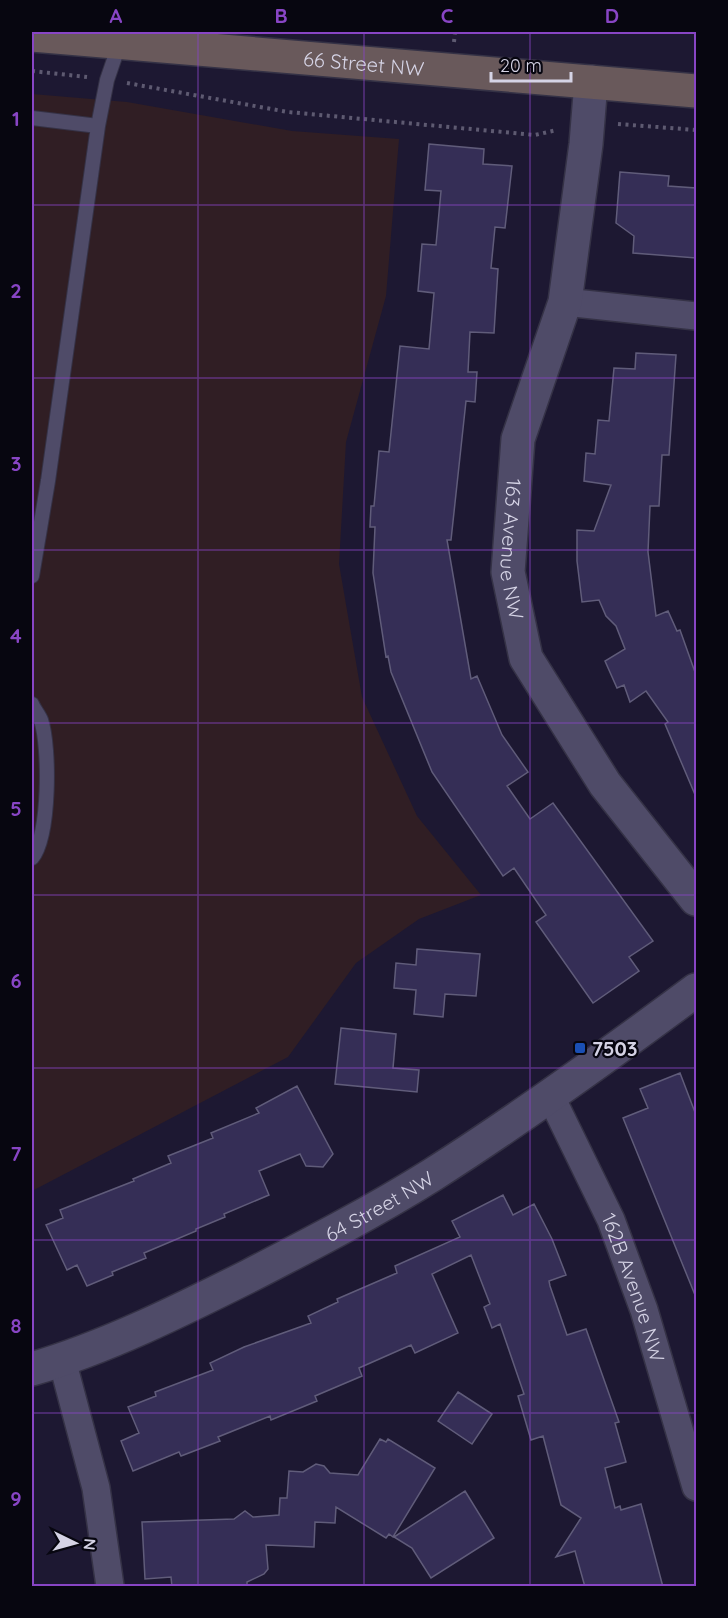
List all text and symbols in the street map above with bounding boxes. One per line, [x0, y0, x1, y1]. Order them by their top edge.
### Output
text: A [110, 3, 123, 28]
text: B [274, 3, 288, 28]
text: C [441, 3, 454, 28]
text: D [605, 3, 619, 28]
street label: 66 Street NW [302, 45, 425, 81]
scale bar [491, 45, 570, 83]
text: 20 m [500, 54, 542, 77]
text: 1 [12, 106, 20, 131]
text: 2 [10, 278, 22, 303]
text: 3 [11, 451, 21, 476]
street label: 163 Avenue NW [495, 478, 530, 622]
text: 4 [10, 623, 22, 648]
text: 5 [10, 796, 22, 821]
text: 6 [10, 968, 22, 993]
place label: 7503 [592, 1036, 638, 1061]
marker: 7503 [573, 1041, 587, 1055]
text: 7 [11, 1141, 22, 1166]
street label: 64 Street NW [320, 1165, 438, 1247]
street label: 162B Avenue NW [597, 1209, 671, 1364]
text: 8 [11, 1313, 22, 1338]
text: 9 [10, 1486, 22, 1511]
north arrow [45, 1513, 105, 1573]
text: N [79, 1538, 100, 1551]

